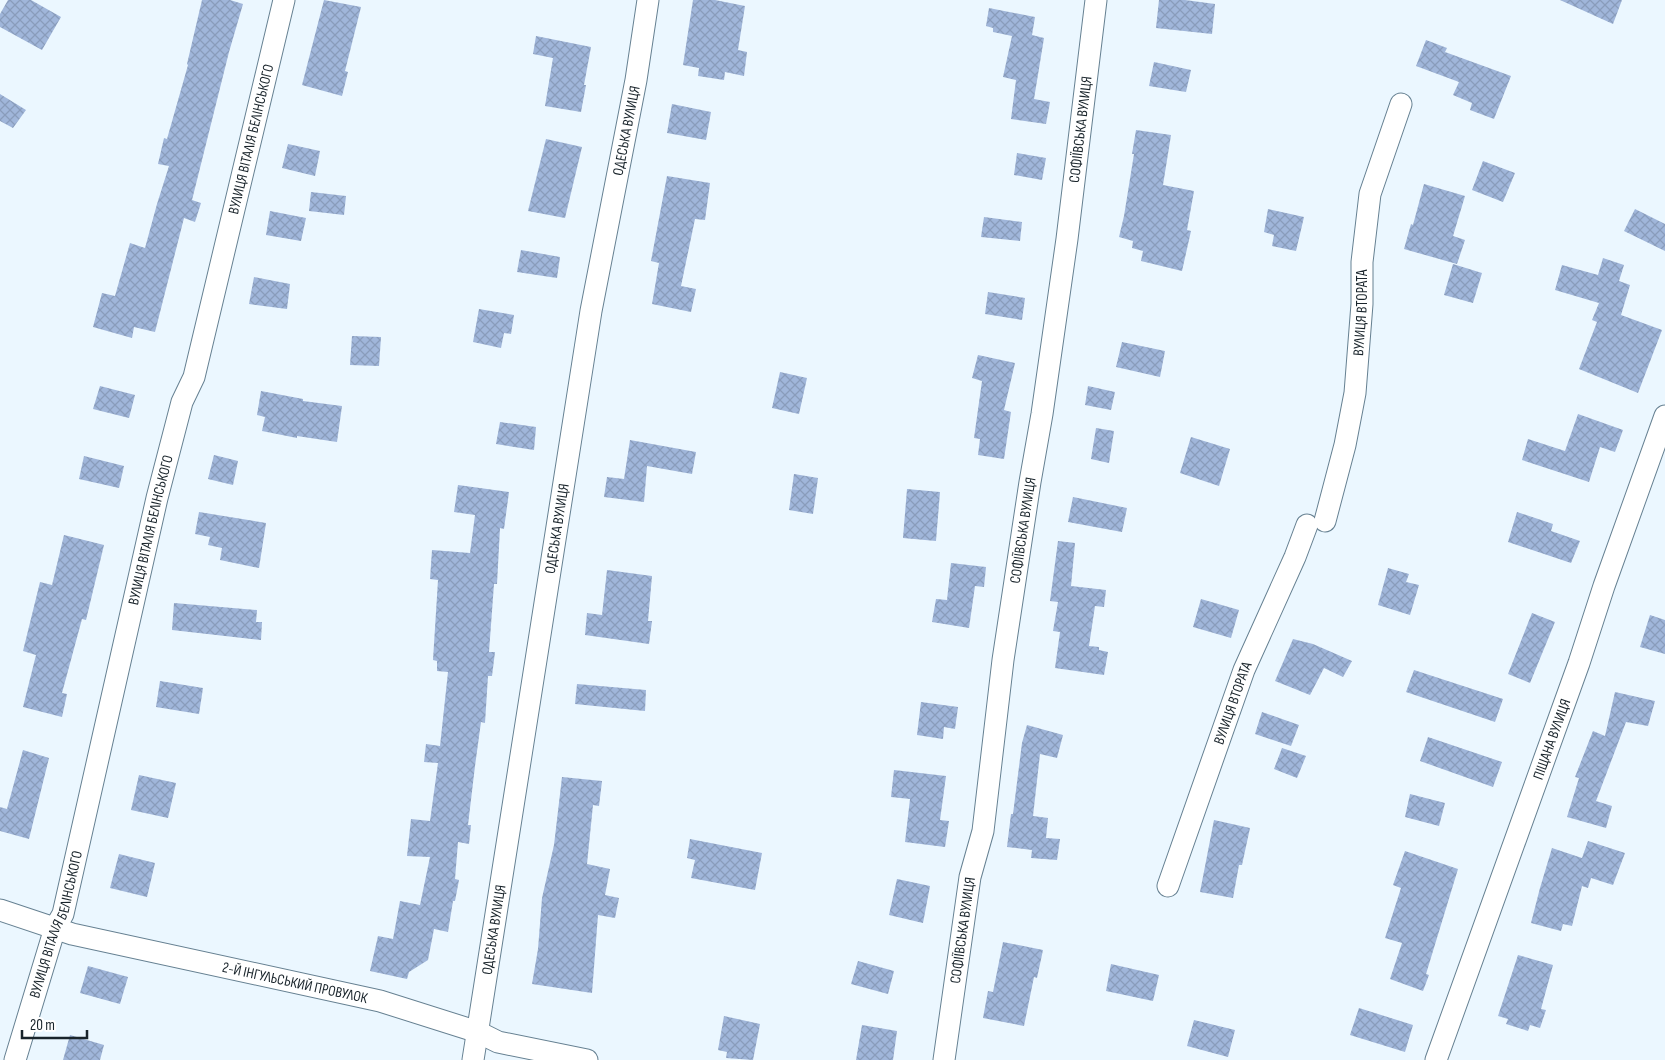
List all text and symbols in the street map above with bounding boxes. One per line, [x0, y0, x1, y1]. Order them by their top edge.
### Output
street label: ВУЛИЦЯ ВІТАЛІЯ БЕЛІНСЬКОГО [224, 62, 278, 216]
street label: СОФІЇВСЬКА ВУЛИЦЯ [1064, 75, 1096, 184]
street label: ОДЕСЬКА ВУЛИЦЯ [608, 84, 644, 177]
street label: ВУЛИЦЯ ВТОРАТА [1348, 269, 1372, 357]
street label: ВУЛИЦЯ ВІТАЛІЯ БЕЛІНСЬКОГО [124, 453, 177, 607]
street label: СОФІЇВСЬКА ВУЛИЦЯ [1005, 476, 1040, 585]
street label: ОДЕСЬКА ВУЛИЦЯ [540, 482, 573, 575]
street label: ВУЛИЦЯ ВТОРАТА [1209, 658, 1256, 747]
street label: ПІЩАНА ВУЛИЦЯ [1528, 696, 1575, 782]
street label: ВУЛИЦЯ ВІТАЛІЯ БЕЛІНСЬКОГО [25, 849, 87, 1000]
street label: СОФІЇВСЬКА ВУЛИЦЯ [945, 876, 979, 985]
street label: ОДЕСЬКА ВУЛИЦЯ [477, 883, 510, 976]
street label: 2-Й ІНГУЛЬСЬКИЙ ПРОВУЛОК [220, 957, 370, 1008]
scale bar [22, 1008, 88, 1040]
text: 20 m [30, 1016, 55, 1035]

